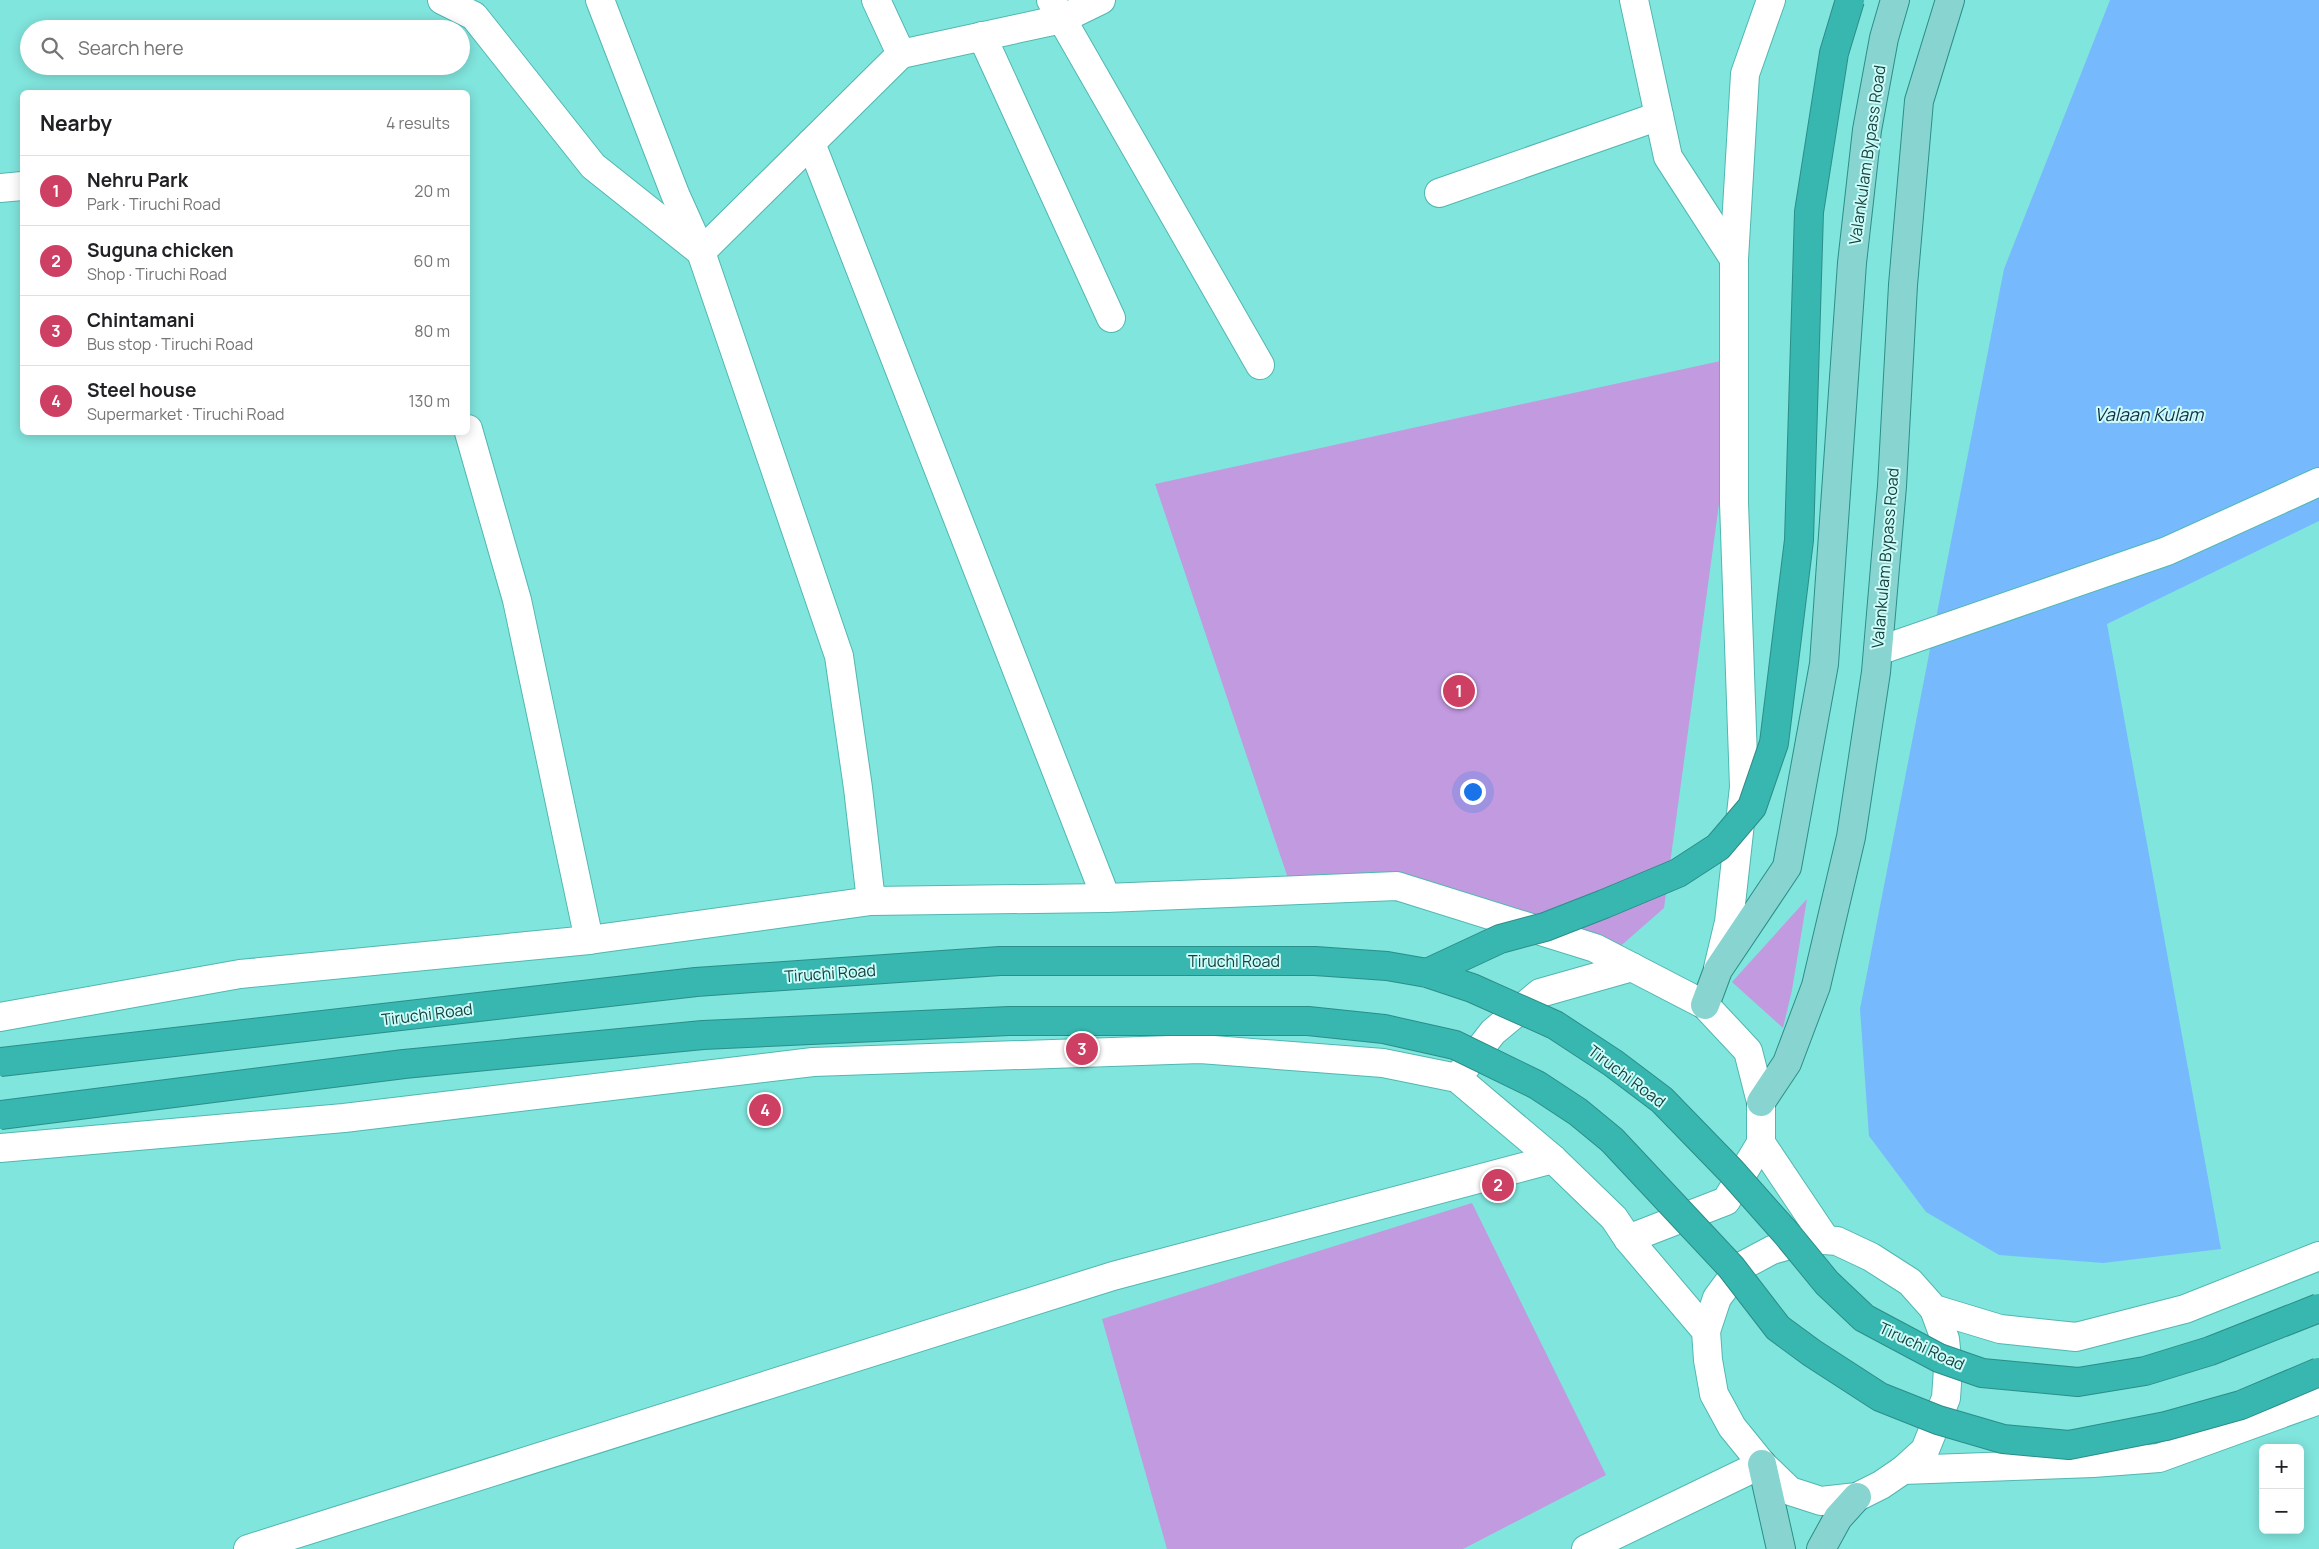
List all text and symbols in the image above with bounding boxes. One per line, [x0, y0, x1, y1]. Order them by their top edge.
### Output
search box [20, 20, 470, 75]
icon: search [38, 34, 66, 62]
text: Search here [78, 35, 184, 61]
street label: Valankulam Bypass Road [1843, 64, 1891, 246]
text: Nearby [40, 109, 112, 137]
text: 4 results [386, 112, 450, 134]
text: Nehru Park [87, 167, 188, 193]
text: 1 [52, 180, 60, 202]
text: 20 m [414, 180, 450, 202]
text: Park · Tiruchi Road [87, 193, 221, 215]
text: Suguna chicken [87, 237, 234, 263]
text: 2 [51, 250, 61, 272]
text: 60 m [414, 250, 450, 272]
text: Shop · Tiruchi Road [87, 263, 227, 285]
text: Chintamani [87, 307, 195, 333]
text: 3 [51, 320, 61, 342]
text: 80 m [414, 320, 450, 342]
text: Bus stop · Tiruchi Road [87, 333, 253, 355]
text: Steel house [87, 377, 196, 403]
text: 4 [51, 390, 61, 412]
text: 130 m [408, 390, 450, 412]
water label: Valaan Kulam [2095, 402, 2205, 426]
text: Supermarket · Tiruchi Road [87, 403, 285, 425]
street label: Valankulam Bypass Road [1866, 467, 1904, 649]
pin: 1 [1443, 672, 1475, 710]
your location [1460, 779, 1486, 805]
street label: Tiruchi Road [1188, 950, 1280, 972]
street label: Tiruchi Road [783, 959, 877, 987]
street label: Tiruchi Road [380, 997, 474, 1031]
pin: 3 [1066, 1030, 1098, 1068]
street label: Tiruchi Road [1584, 1040, 1670, 1112]
pin: 4 [749, 1091, 781, 1129]
pin: 2 [1482, 1166, 1514, 1204]
street label: Tiruchi Road [1876, 1317, 1968, 1375]
map controls [2259, 1444, 2304, 1534]
button: + [2259, 1444, 2304, 1489]
button: − [2259, 1489, 2304, 1534]

